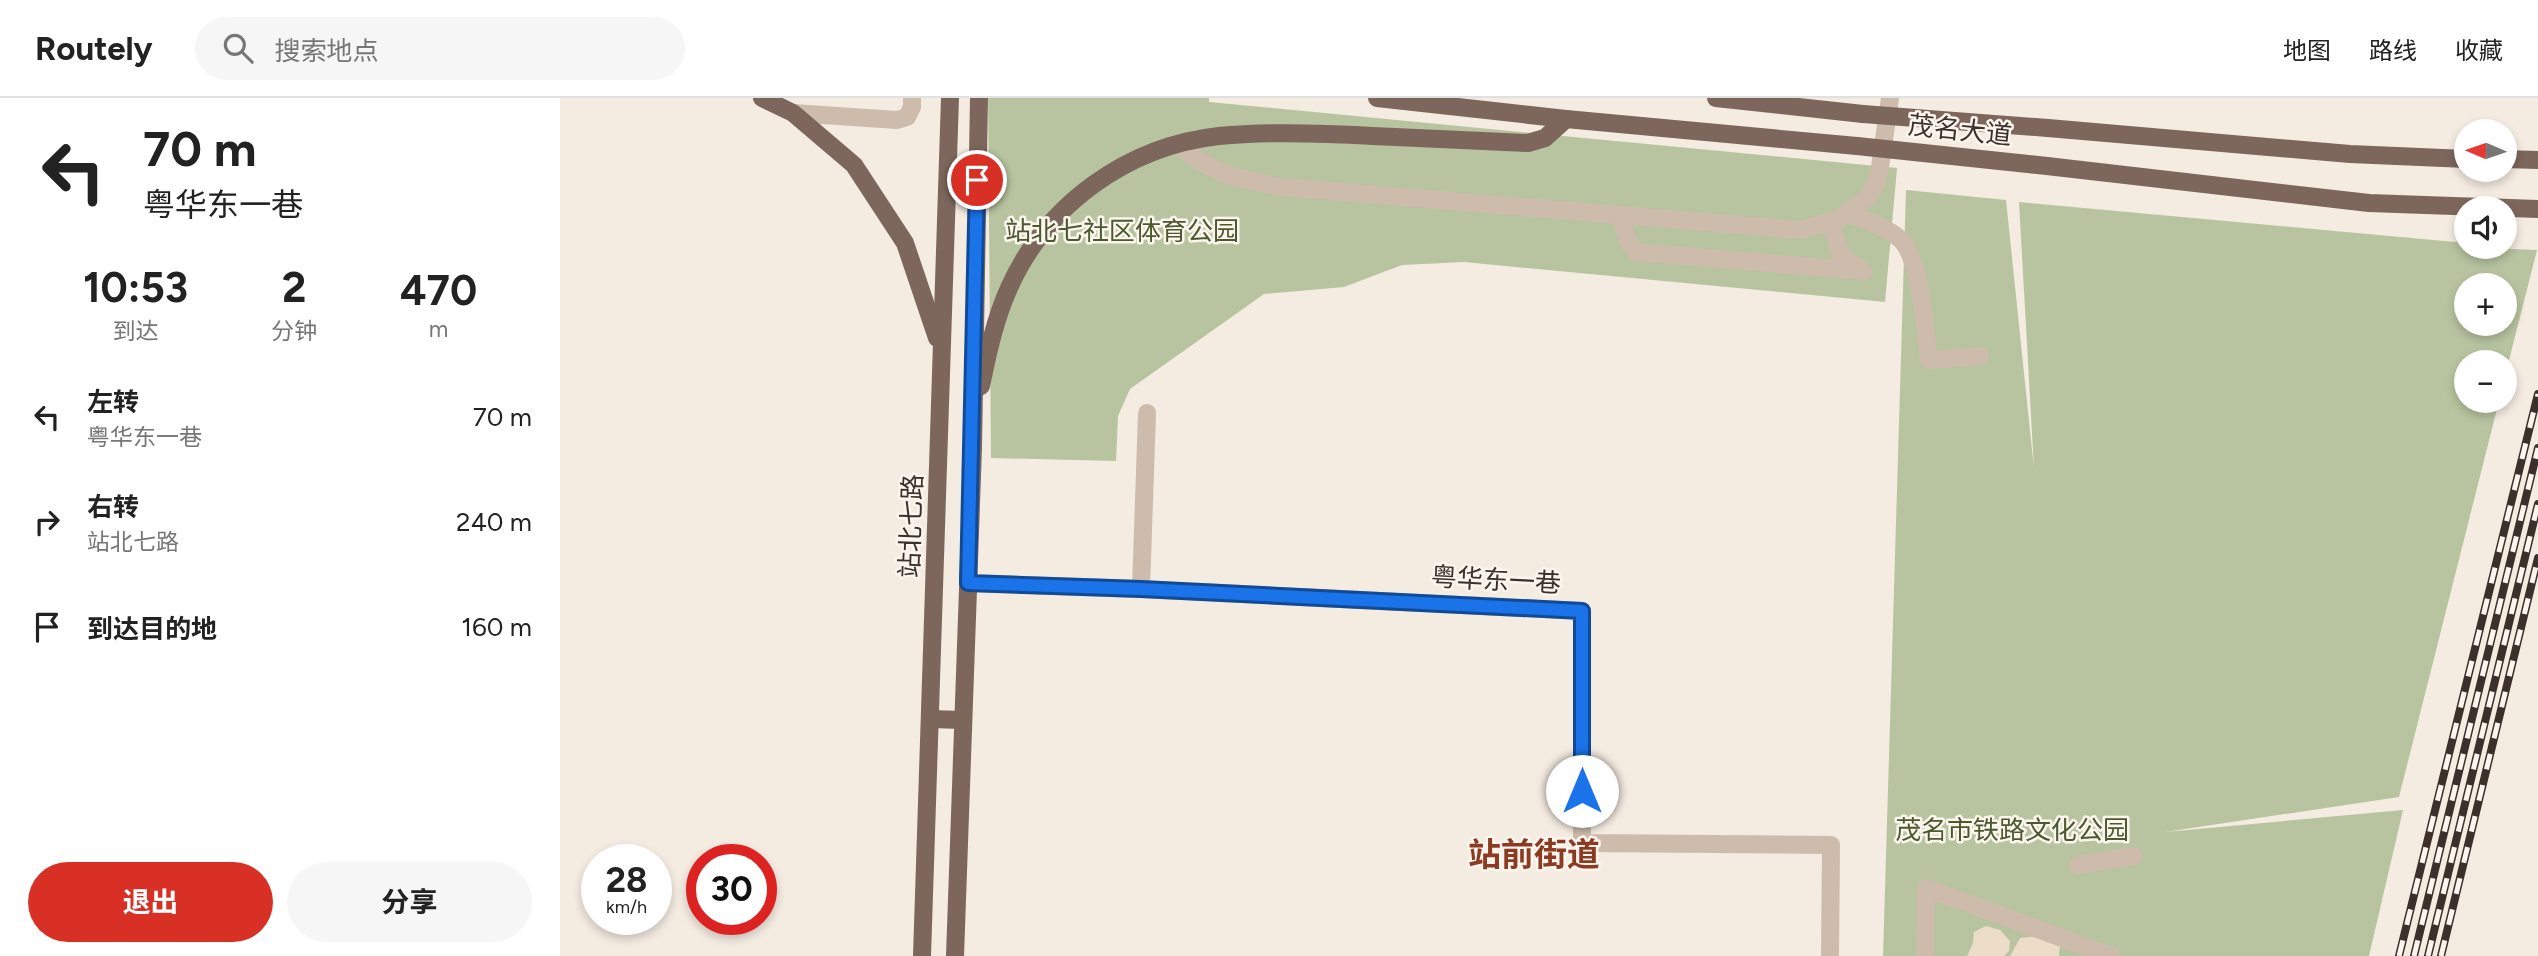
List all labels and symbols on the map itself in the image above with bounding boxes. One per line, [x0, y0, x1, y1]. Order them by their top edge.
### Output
street label: 茂名大道 [1907, 109, 2013, 151]
north arrow [2454, 119, 2516, 182]
pin [947, 150, 1007, 210]
park label: 站北七社区体育公园 [1005, 215, 1239, 247]
street label: 站北七路 [893, 473, 929, 579]
street label: 粤华东一巷 [1430, 561, 1562, 599]
position arrow [1545, 754, 1619, 828]
park label: 茂名市铁路文化公园 [1895, 814, 2129, 846]
district label: 站前街道 [1468, 835, 1600, 874]
speed limit sign: 30 [686, 844, 777, 935]

